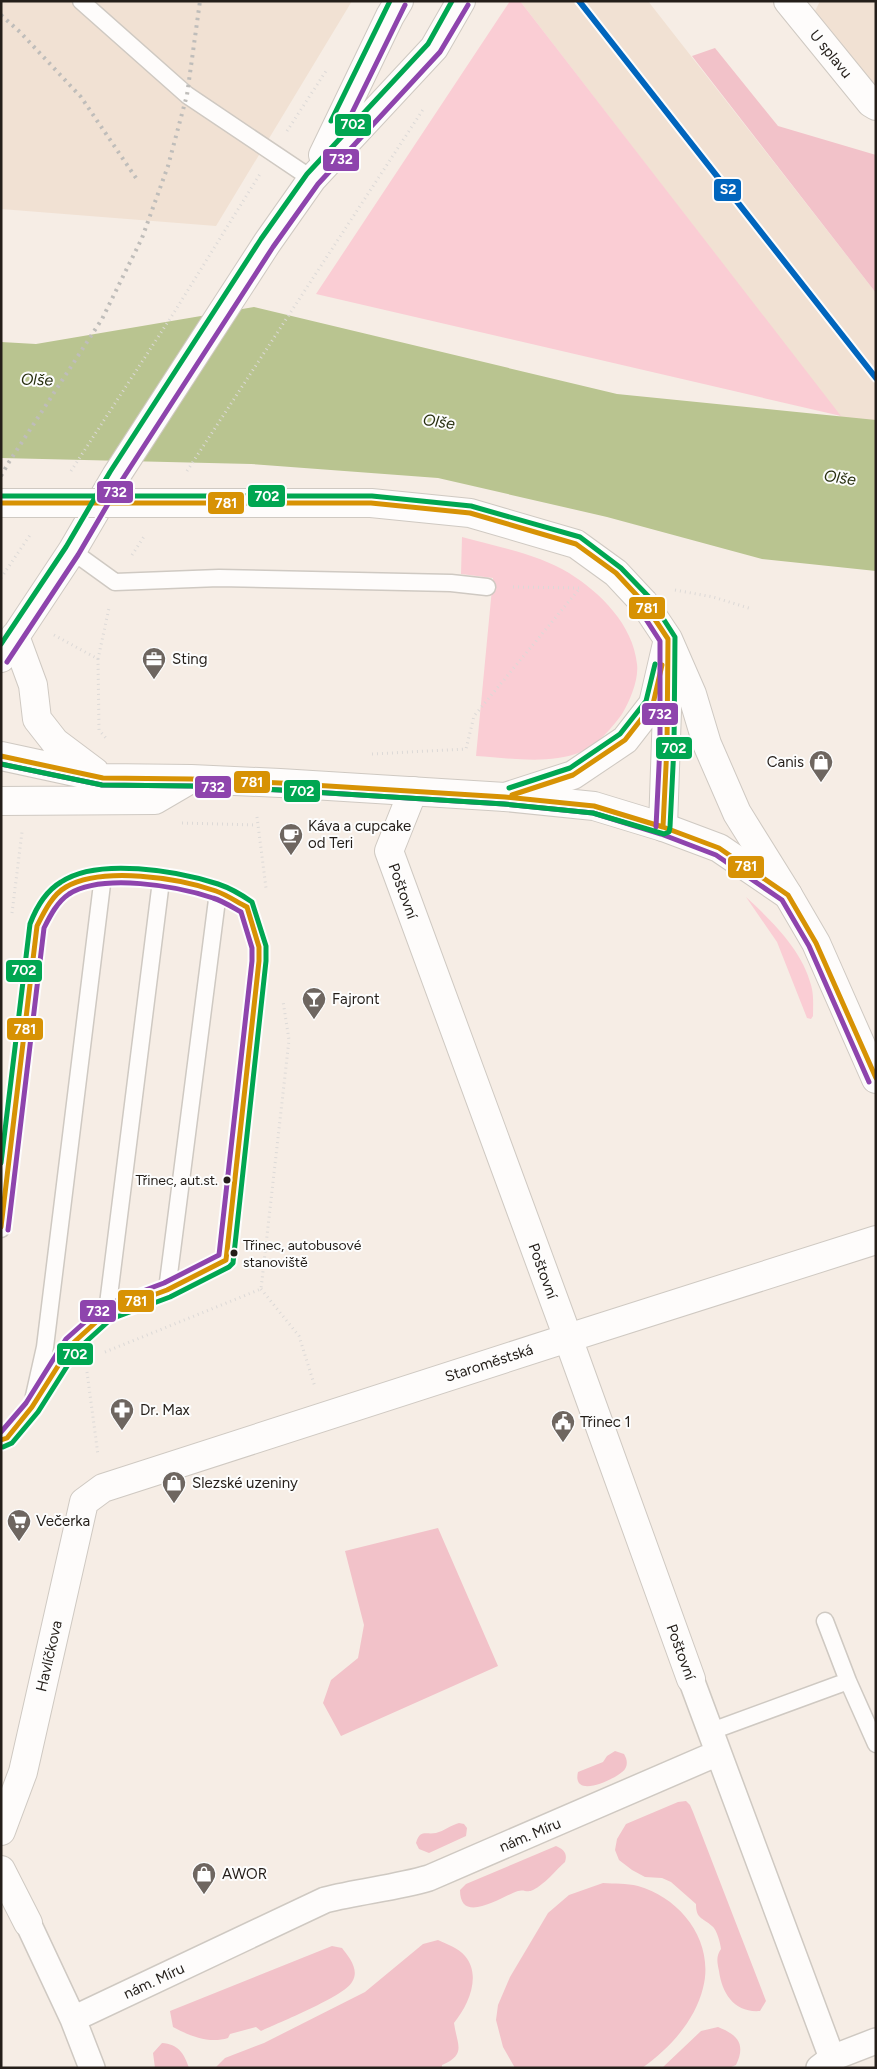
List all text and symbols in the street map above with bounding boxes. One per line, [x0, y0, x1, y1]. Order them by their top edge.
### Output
street label: U splavu [806, 26, 856, 82]
line badge: 702 [334, 113, 372, 137]
text: 702 [341, 116, 365, 133]
line badge: 732 [322, 148, 360, 172]
text: 732 [329, 151, 353, 168]
line badge: S2 [713, 178, 742, 202]
text: S2 [720, 181, 736, 198]
water label: Olše [21, 369, 54, 390]
water label: Olše [422, 410, 456, 433]
water label: Olše [823, 466, 857, 489]
line badge: 732 [96, 480, 134, 504]
text: 732 [103, 484, 127, 501]
line badge: 702 [247, 484, 286, 508]
text: 702 [255, 488, 279, 505]
line badge: 781 [207, 491, 245, 515]
text: 781 [215, 495, 237, 512]
line badge: 781 [628, 596, 666, 620]
text: 781 [636, 600, 658, 617]
office icon: Sting [141, 646, 167, 680]
place label: Sting [172, 650, 208, 668]
line badge: 732 [641, 702, 679, 726]
text: 732 [648, 706, 672, 723]
line badge: 702 [655, 736, 693, 760]
text: 702 [662, 740, 686, 757]
shop icon: Canis [808, 749, 834, 783]
place label: Canis [767, 753, 804, 771]
line badge: 781 [233, 770, 271, 794]
text: 781 [241, 774, 263, 791]
line badge: 732 [194, 775, 232, 799]
text: 732 [201, 779, 225, 796]
line badge: 702 [283, 779, 321, 803]
text: 702 [290, 783, 314, 800]
place label: Káva a cupcake od Teri [308, 817, 411, 852]
cafe icon: Káva a cupcake od Teri [278, 822, 304, 856]
line badge: 781 [727, 855, 765, 879]
text: 781 [735, 858, 757, 875]
street label: Poštovní [385, 861, 422, 923]
line badge: 702 [5, 959, 43, 983]
text: 702 [12, 962, 36, 979]
bar icon: Fajront [301, 986, 327, 1020]
place label: Fajront [332, 990, 380, 1008]
line badge: 781 [6, 1017, 44, 1041]
text: 781 [14, 1021, 36, 1038]
place label: Třinec, aut.st. [135, 1172, 218, 1189]
marker: Třinec, aut.st. [222, 1175, 232, 1185]
place label: Třinec, autobusové stanoviště [243, 1237, 362, 1271]
street label: Poštovní [525, 1241, 562, 1303]
marker: Třinec, autobusové stanoviště [229, 1248, 239, 1258]
line badge: 781 [117, 1289, 155, 1313]
text: 781 [125, 1293, 147, 1310]
line badge: 732 [79, 1299, 117, 1323]
text: 732 [86, 1303, 110, 1320]
street label: Staroměstská [443, 1340, 535, 1386]
line badge: 702 [56, 1342, 94, 1366]
text: 702 [63, 1346, 87, 1363]
pharmacy icon: Dr. Max [109, 1397, 135, 1431]
place label: Dr. Max [140, 1401, 190, 1419]
public building icon: Třinec 1 [550, 1409, 576, 1443]
place label: Třinec 1 [580, 1413, 631, 1431]
shop icon: Slezské uzeniny [161, 1470, 187, 1504]
place label: Slezské uzeniny [192, 1474, 298, 1492]
supermarket icon: Večerka [6, 1508, 32, 1542]
place label: Večerka [36, 1512, 90, 1530]
street label: Havlíčkova [32, 1619, 66, 1693]
street label: Poštovní [663, 1622, 700, 1684]
street label: nám. Míru [496, 1814, 564, 1856]
shop icon: AWOR [191, 1861, 217, 1895]
place label: AWOR [222, 1865, 267, 1883]
street label: nám. Míru [121, 1959, 187, 2003]

